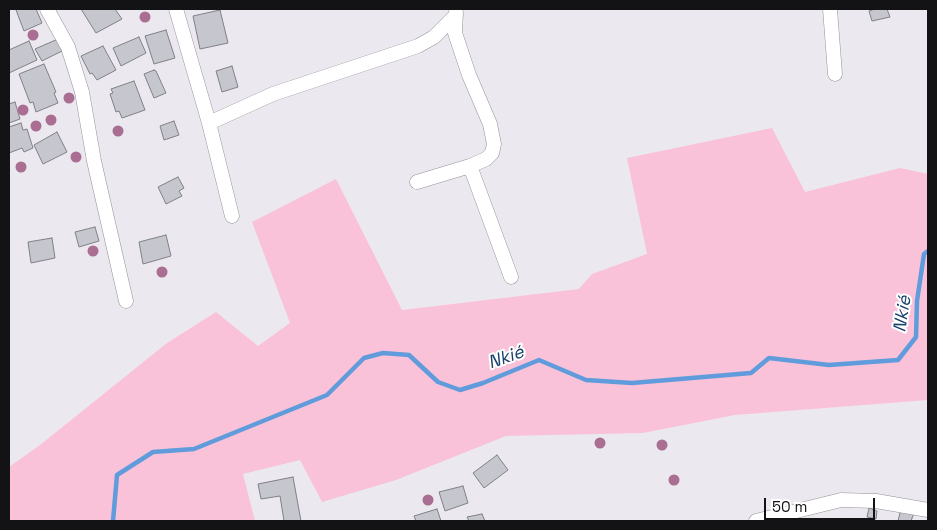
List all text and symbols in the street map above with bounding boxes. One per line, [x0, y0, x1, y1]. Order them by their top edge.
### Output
water label: Nkié [889, 294, 917, 334]
water label: Nkié [485, 342, 527, 374]
scale bar [767, 488, 878, 520]
text: 50 m [772, 497, 807, 516]

